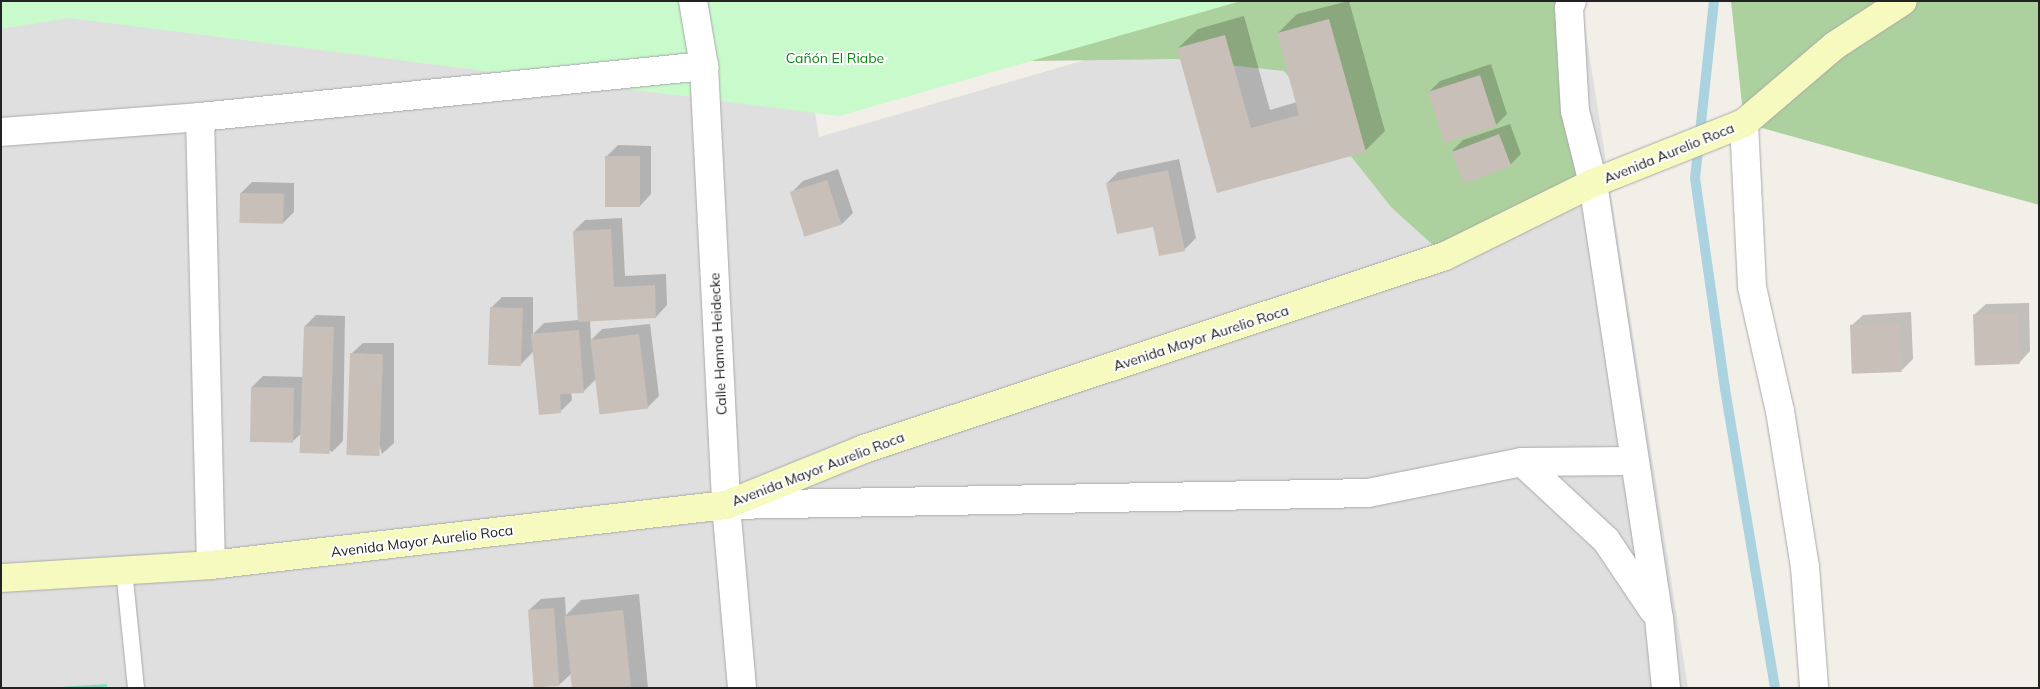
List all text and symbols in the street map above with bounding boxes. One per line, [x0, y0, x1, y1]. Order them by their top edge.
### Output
park label: Cañón El Riabe [786, 50, 884, 66]
street label: Avenida Aurelio Roca [1601, 119, 1737, 187]
street label: Calle Hanna Heidecke [706, 272, 730, 416]
street label: Avenida Mayor Aurelio Roca [1111, 302, 1291, 374]
street label: Avenida Mayor Aurelio Roca [729, 428, 907, 510]
street label: Avenida Mayor Aurelio Roca [330, 521, 514, 561]

